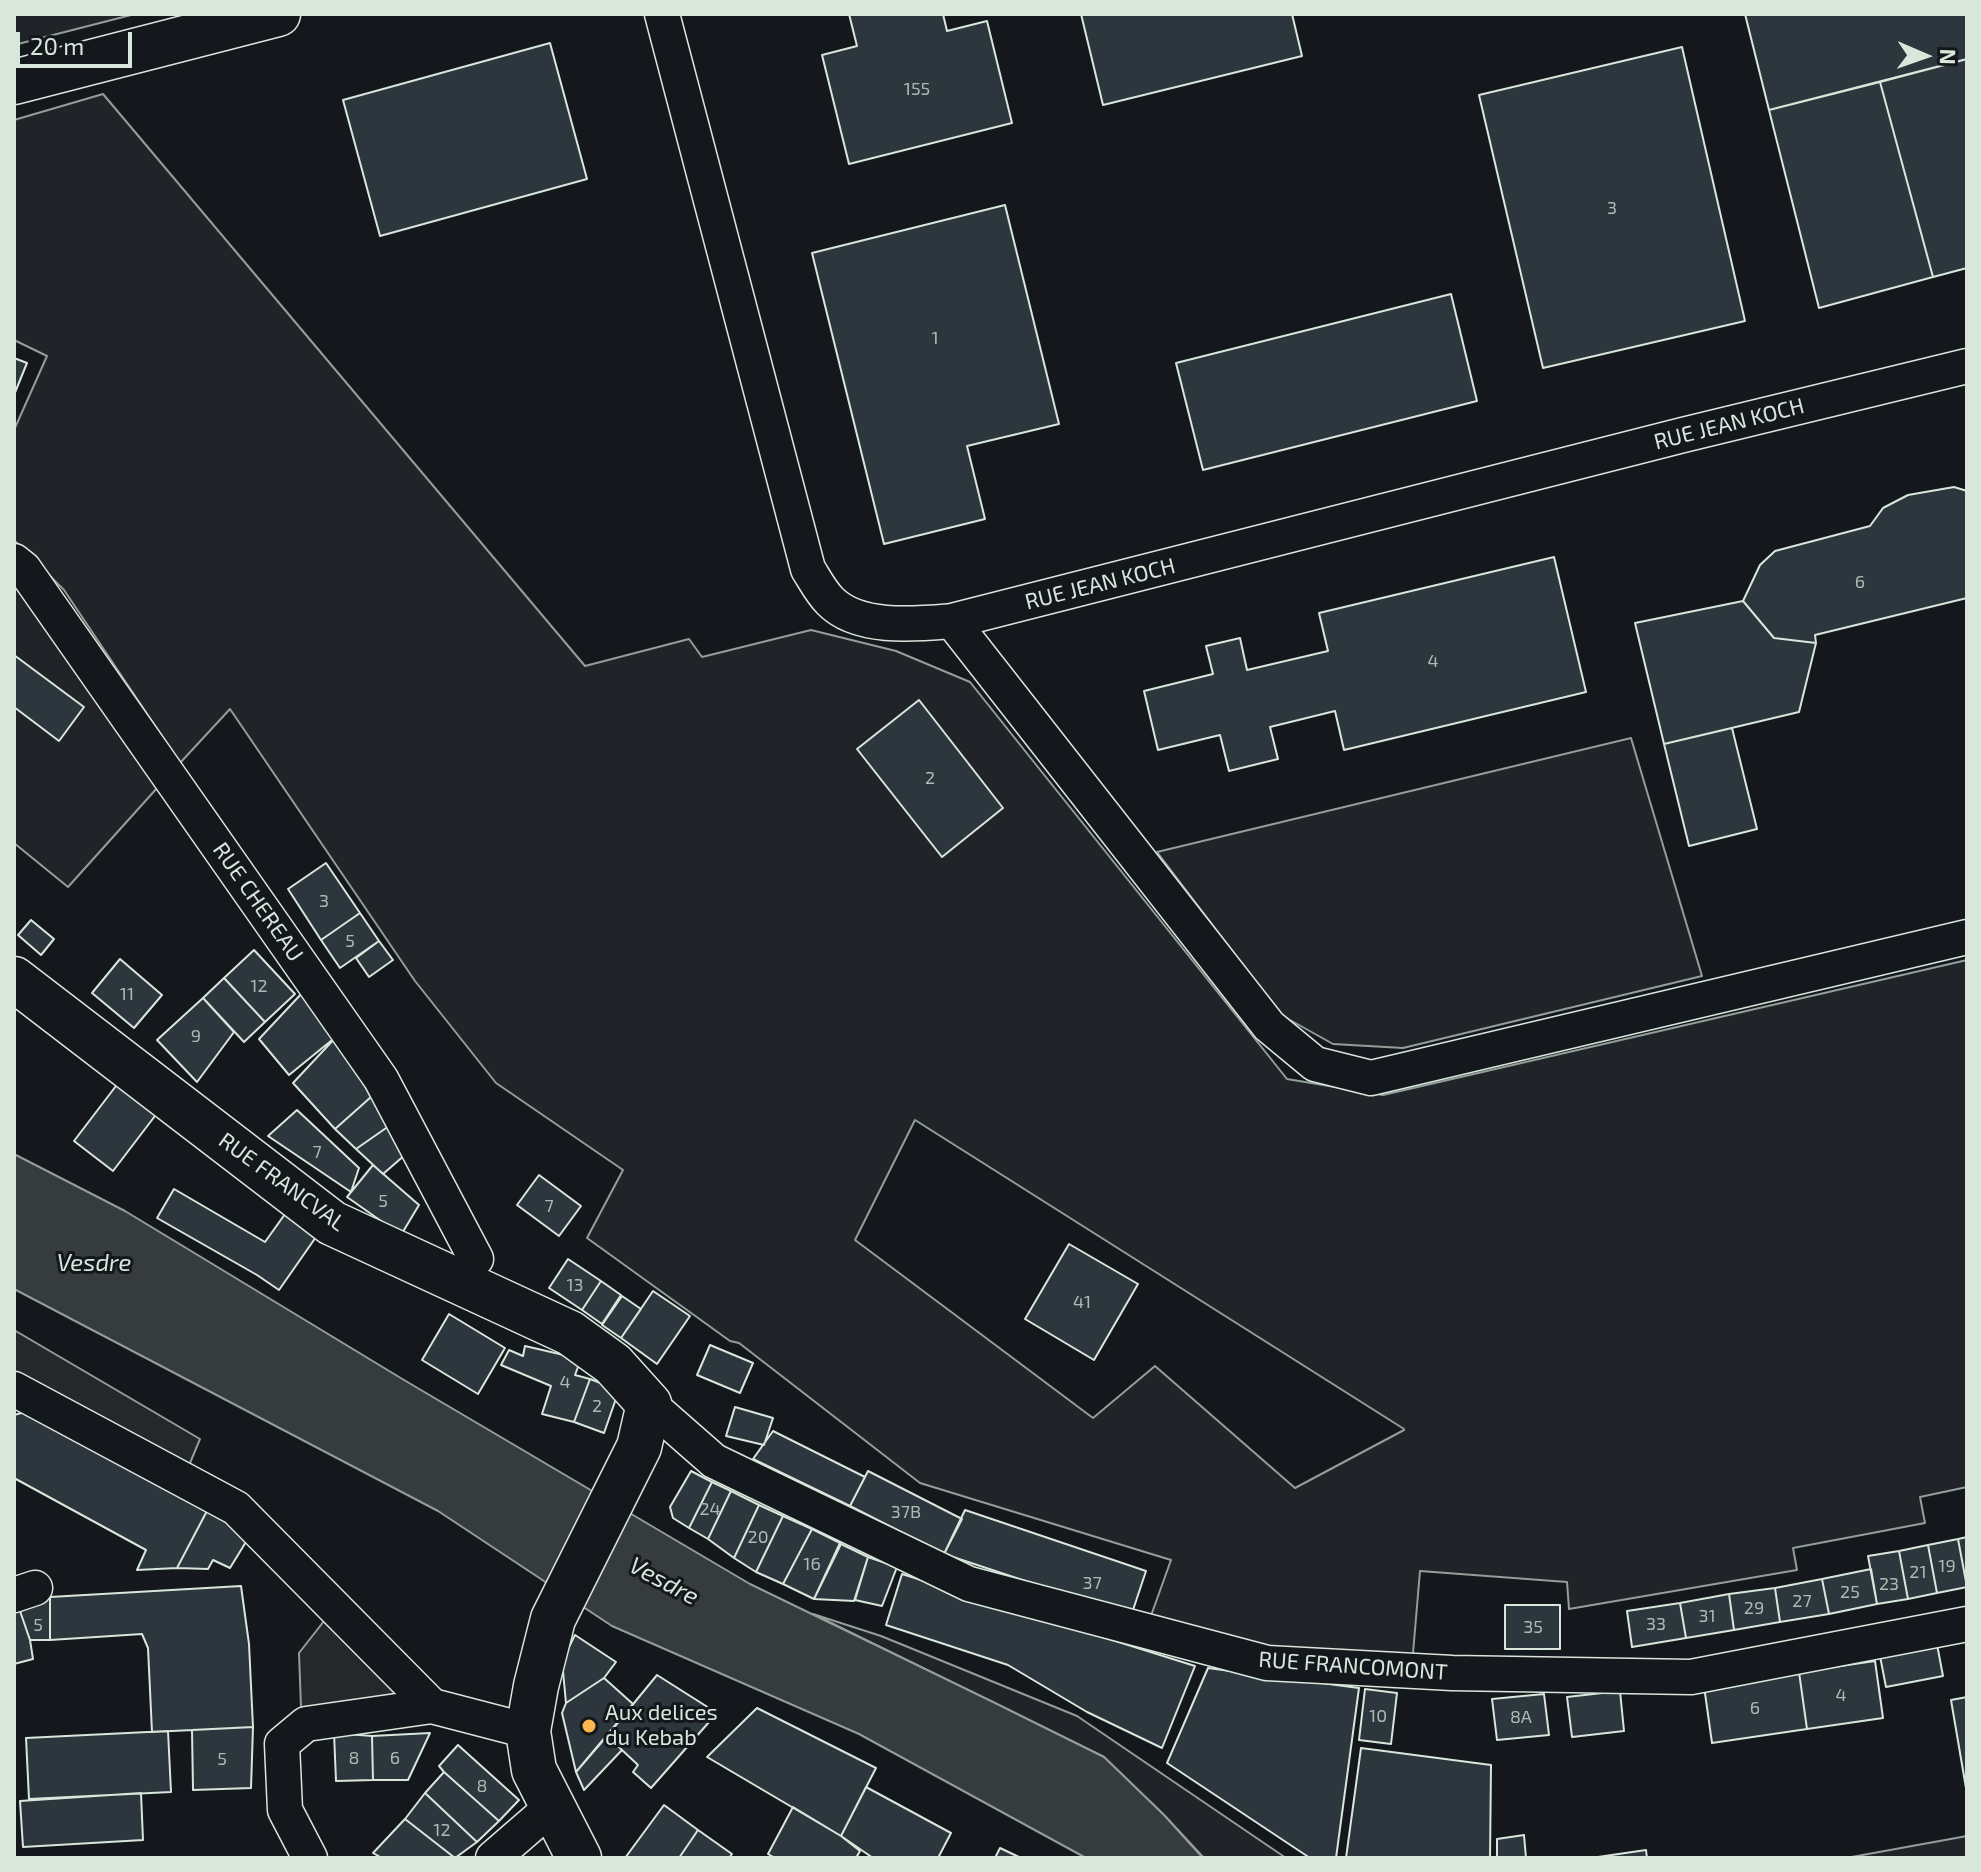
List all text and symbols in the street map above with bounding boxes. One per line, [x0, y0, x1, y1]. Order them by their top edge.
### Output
scale bar [20, 16, 136, 66]
north arrow [1885, 16, 1965, 96]
text: 20 m [30, 31, 84, 60]
text: N [1936, 48, 1962, 65]
house number: 155 [904, 78, 930, 100]
house number: 3 [1607, 197, 1617, 219]
house number: 1 [931, 327, 939, 349]
street label: RUE JEAN KOCH [1651, 393, 1807, 455]
street label: RUE JEAN KOCH [1022, 553, 1178, 615]
house number: 6 [1855, 571, 1865, 593]
house number: 4 [1427, 650, 1439, 672]
house number: 2 [925, 767, 935, 789]
street label: RUE CHEREAU [207, 837, 309, 967]
house number: 3 [319, 890, 329, 912]
house number: 5 [345, 930, 355, 952]
house number: 12 [250, 975, 268, 997]
house number: 11 [120, 983, 134, 1005]
house number: 9 [191, 1025, 201, 1047]
street label: RUE FRANCVAL [213, 1127, 351, 1237]
house number: 7 [312, 1141, 322, 1163]
house number: 5 [378, 1190, 388, 1212]
house number: 7 [544, 1195, 554, 1217]
water label: Vesdre [57, 1249, 131, 1277]
house number: 13 [566, 1274, 584, 1296]
house number: 41 [1073, 1291, 1091, 1313]
house number: 4 [559, 1371, 571, 1393]
house number: 2 [592, 1395, 602, 1417]
house number: 24 [699, 1498, 721, 1520]
house number: 37B [891, 1501, 921, 1523]
house number: 20 [748, 1526, 768, 1548]
water label: Vesdre [624, 1551, 704, 1611]
house number: 16 [803, 1553, 821, 1575]
house number: 19 [1938, 1555, 1956, 1577]
house number: 21 [1909, 1561, 1927, 1583]
house number: 37 [1082, 1572, 1102, 1594]
house number: 23 [1879, 1573, 1899, 1595]
house number: 25 [1840, 1581, 1860, 1603]
house number: 27 [1792, 1590, 1812, 1612]
house number: 29 [1744, 1597, 1764, 1619]
house number: 31 [1698, 1605, 1716, 1627]
house number: 33 [1646, 1613, 1666, 1635]
house number: 5 [33, 1614, 43, 1636]
house number: 35 [1523, 1616, 1543, 1638]
street label: RUE FRANCOMONT [1258, 1646, 1448, 1686]
house number: 4 [1835, 1684, 1847, 1706]
house number: 6 [1750, 1697, 1760, 1719]
place label: Aux delices du Kebab [605, 1700, 718, 1752]
house number: 10 [1369, 1705, 1387, 1727]
house number: 8A [1510, 1706, 1532, 1728]
marker: Aux delices du Kebab [580, 1717, 598, 1735]
house number: 8 [349, 1747, 359, 1769]
house number: 6 [390, 1747, 400, 1769]
house number: 5 [217, 1748, 227, 1770]
house number: 8 [477, 1775, 487, 1797]
house number: 12 [433, 1819, 451, 1841]

